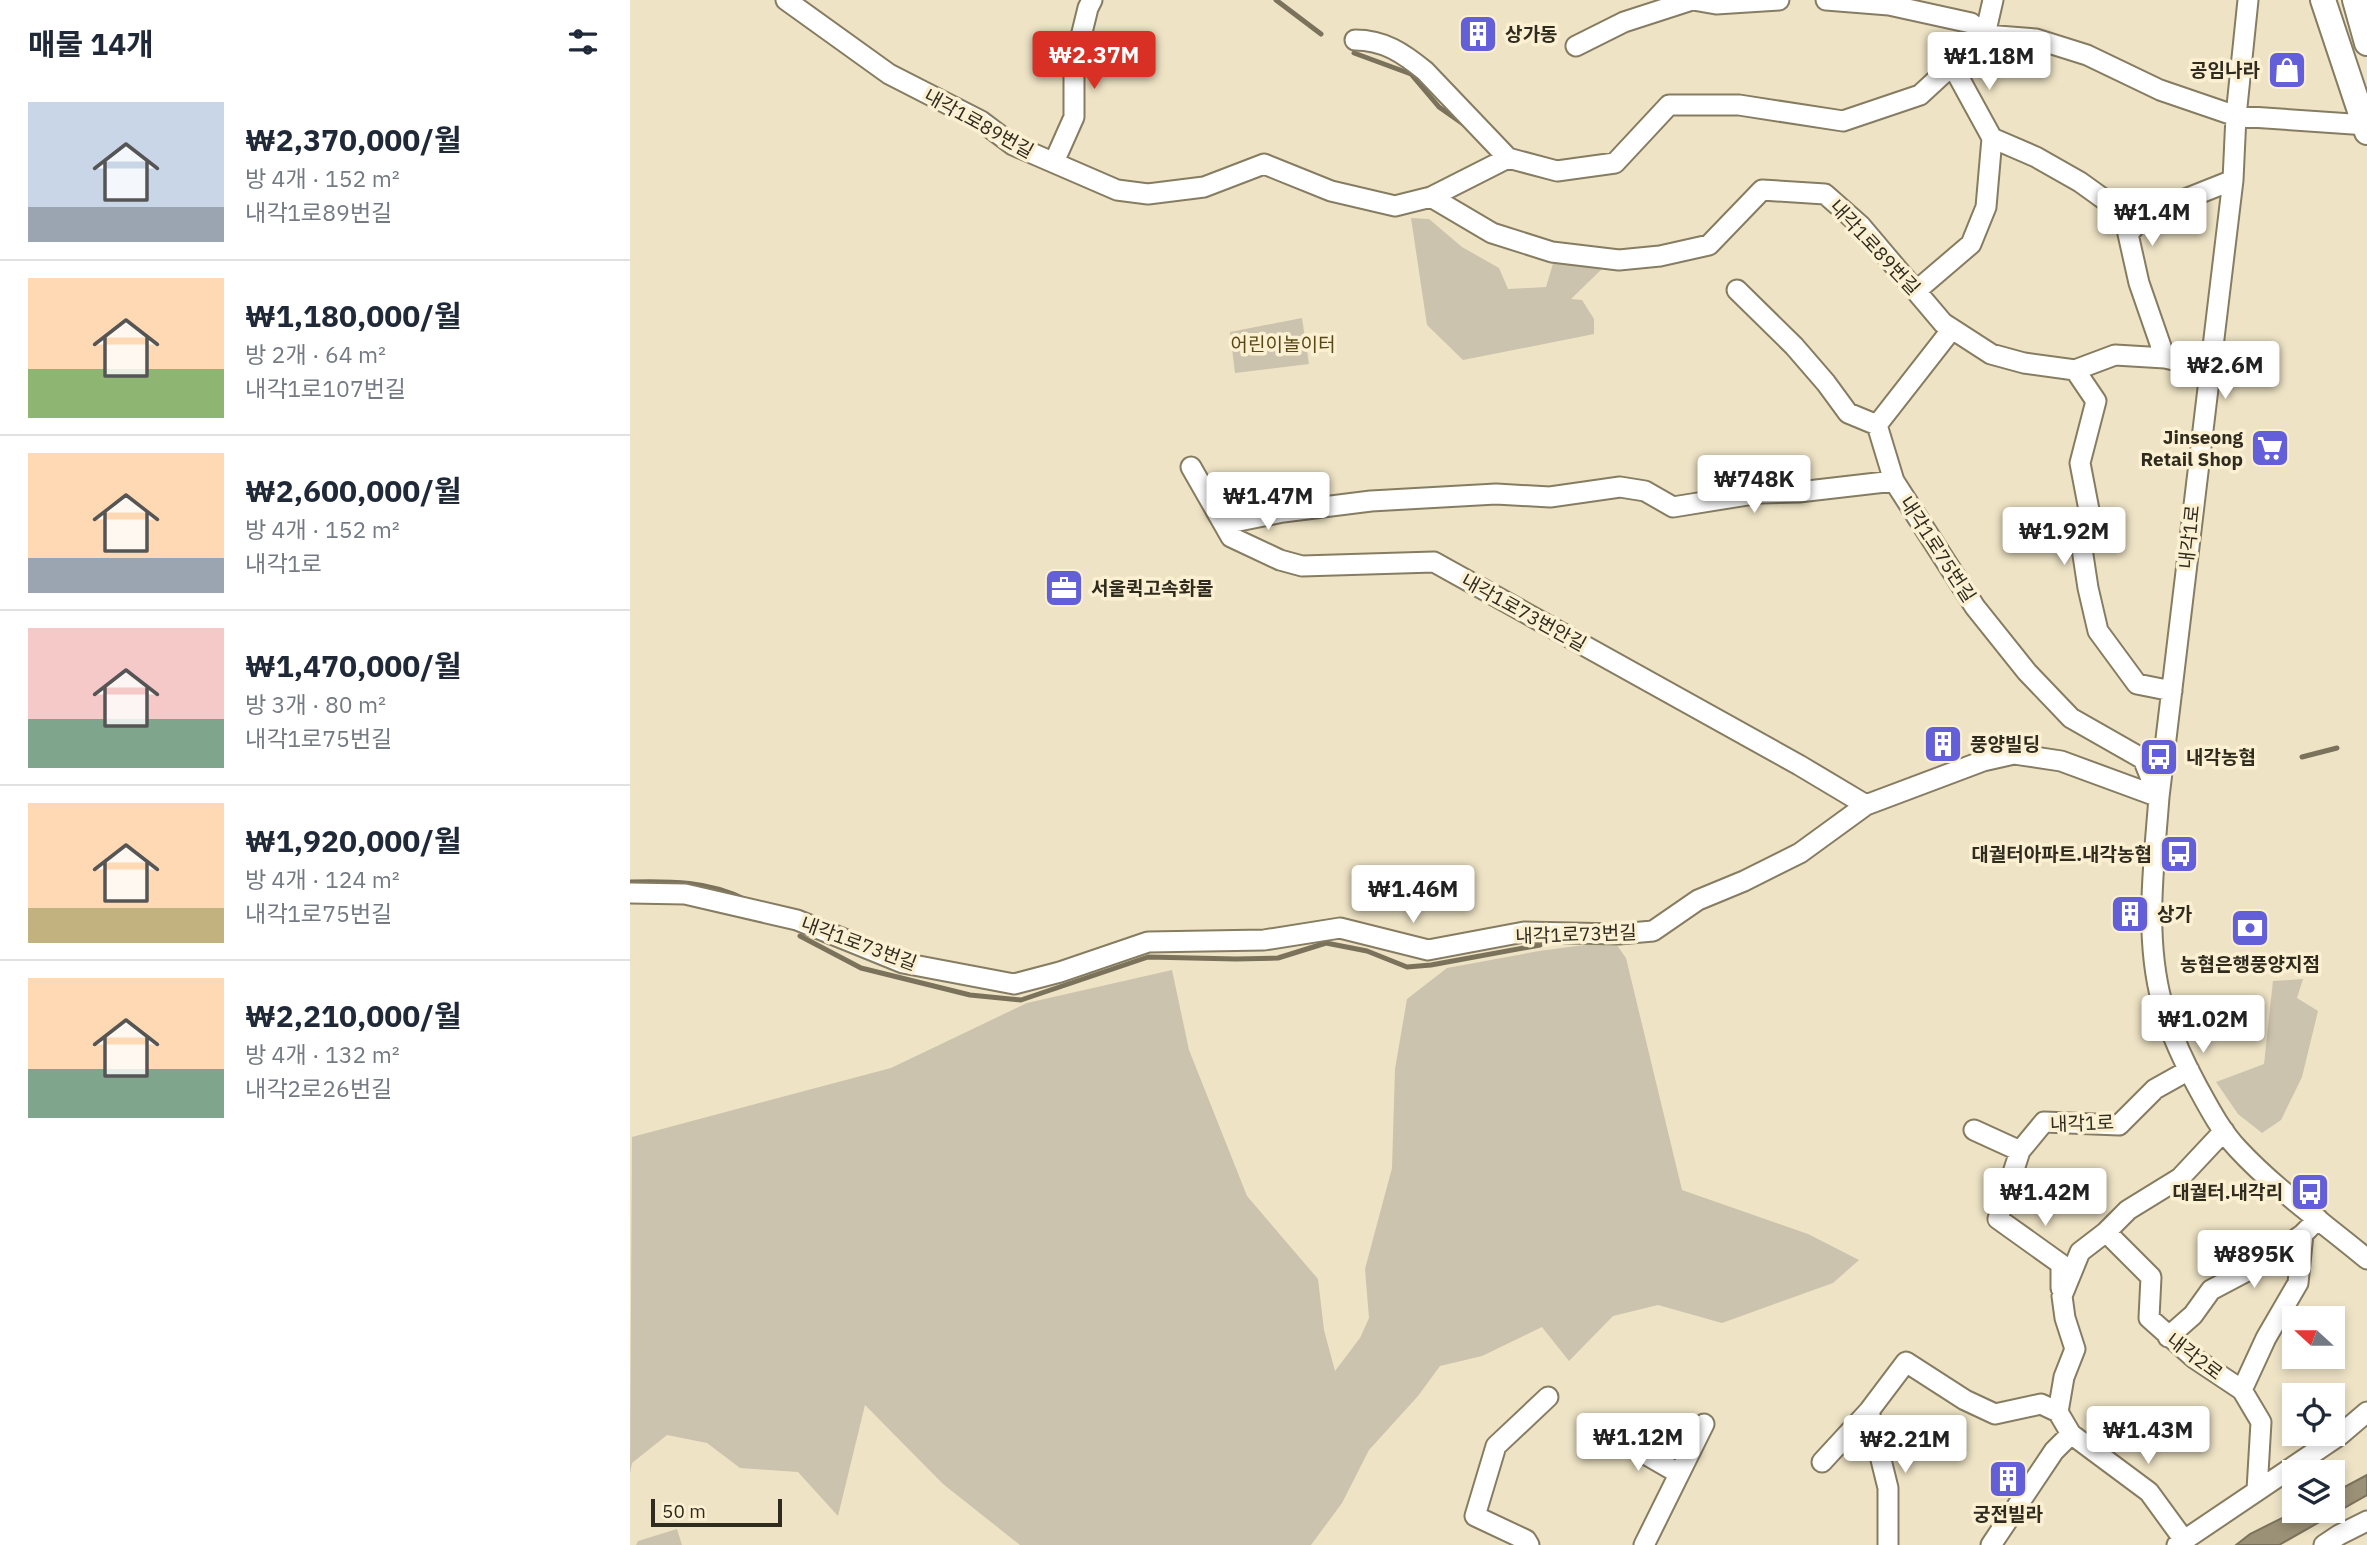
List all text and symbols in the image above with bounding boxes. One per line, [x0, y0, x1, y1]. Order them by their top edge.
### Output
building icon: 상가동 [1457, 13, 1499, 55]
place label: 상가동 [1505, 22, 1557, 46]
icon: filters [564, 23, 602, 61]
text: 매물 14개 [28, 24, 154, 63]
pin: ₩2.37M [1037, 32, 1151, 91]
pin: ₩1.18M [1932, 32, 2046, 92]
text: ₩2.37M [1049, 39, 1139, 69]
text: ₩1.18M [1944, 40, 2034, 70]
shop icon: 공임나라 [2266, 49, 2308, 91]
place label: 공임나라 [2190, 58, 2261, 82]
street label: 내각1로89번길 [920, 83, 1038, 163]
text: ₩2,370,000/월 [245, 120, 462, 159]
icon: home [84, 130, 168, 214]
text: 방 4개 · 152 m² [245, 163, 400, 193]
pin: ₩1.4M [2103, 188, 2201, 248]
street label: 내각1로89번길 [1825, 194, 1925, 300]
text: ₩1.4M [2113, 196, 2191, 226]
text: 내각1로89번길 [245, 197, 392, 227]
text: ₩1,180,000/월 [245, 296, 462, 335]
icon: home [84, 306, 168, 390]
park label: 어린이놀이터 [1231, 332, 1335, 356]
text: 방 2개 · 64 m² [245, 339, 386, 369]
pin: ₩2.6M [2176, 342, 2274, 401]
text: ₩2.6M [2186, 349, 2264, 379]
text: 내각1로107번길 [245, 373, 406, 403]
place label: Jinseong Retail Shop [2141, 425, 2244, 471]
supermarket icon: Jinseong Retail Shop [2249, 427, 2291, 469]
pin: ₩748K [1705, 456, 1803, 515]
text: ₩748K [1714, 463, 1794, 493]
text: ₩2,600,000/월 [245, 471, 462, 510]
pin: ₩1.47M [1211, 472, 1325, 532]
text: ₩1.47M [1223, 480, 1313, 510]
icon: home [84, 481, 168, 565]
street label: 내각1로75번길 [1895, 491, 1981, 607]
street label: 내각1로 [2174, 504, 2204, 570]
pin: ₩1.92M [2007, 508, 2121, 567]
text: 방 4개 · 152 m² [245, 514, 400, 544]
text: ₩1.92M [2019, 515, 2109, 545]
text: 내각1로 [245, 548, 322, 578]
office icon: 서울퀵고속화물 [1043, 567, 1085, 609]
street label: 내각1로73번안길 [1457, 568, 1591, 656]
place label: 서울퀵고속화물 [1091, 576, 1213, 600]
text: ₩1,470,000/월 [245, 646, 462, 685]
icon: home [84, 656, 168, 740]
text: 방 3개 · 80 m² [245, 689, 386, 719]
text: 내각1로75번길 [245, 723, 392, 753]
building icon: 풍양빌딩 [1922, 723, 1964, 765]
place label: 풍양빌딩 [1970, 732, 2040, 756]
bus stop icon: 내각농협 [2138, 736, 2180, 778]
place label: 내각농협 [2186, 745, 2256, 769]
text: ₩1,920,000/월 [245, 821, 462, 860]
icon: home [84, 831, 168, 915]
bus stop icon: 대궐터아파트.내각농협 [2158, 833, 2200, 875]
place label: 대궐터아파트.내각농협 [1971, 842, 2152, 866]
text: 방 4개 · 124 m² [245, 864, 400, 894]
pin: ₩1.46M [1356, 866, 1470, 925]
text: ₩1.46M [1368, 873, 1458, 903]
building icon: 상가 [2109, 893, 2151, 935]
text: 내각1로75번길 [245, 898, 392, 928]
place label: 상가 [2157, 902, 2192, 926]
bank icon: 농협은행풍양지점 [2229, 907, 2271, 949]
street label: 내각1로73번길 [798, 911, 920, 975]
street label: 내각1로73번길 [1515, 920, 1637, 948]
place label: 농협은행풍양지점 [2180, 952, 2320, 976]
text: ₩2,210,000/월 [245, 996, 462, 1035]
pin: ₩1.02M [2146, 996, 2260, 1055]
text: ₩1.02M [2158, 1003, 2248, 1033]
icon: home [84, 1006, 168, 1090]
text: 방 4개 · 132 m² [245, 1039, 400, 1069]
text: 내각2로26번길 [245, 1073, 392, 1103]
street label: 내각1로 [2050, 1110, 2114, 1136]
pin: ₩1.42M [1988, 1168, 2102, 1228]
bus stop icon: 대궐터.내각리 [2289, 1171, 2331, 1213]
text: ₩1.42M [2000, 1176, 2090, 1206]
place label: 대궐터.내각리 [2172, 1180, 2283, 1204]
pin: ₩895K [2205, 1230, 2303, 1290]
text: ₩895K [2214, 1238, 2294, 1268]
north arrow [2282, 1306, 2345, 1368]
map controls [2282, 1306, 2345, 1523]
street label: 내각2로 [2162, 1327, 2228, 1385]
button: locate [2282, 1383, 2345, 1446]
pin: ₩1.43M [2091, 1406, 2205, 1466]
pin: ₩1.12M [1581, 1414, 1695, 1473]
text: ₩1.43M [2103, 1414, 2193, 1444]
pin: ₩2.21M [1848, 1416, 1962, 1475]
text: ₩1.12M [1593, 1421, 1683, 1451]
text: ₩2.21M [1860, 1423, 1950, 1453]
building icon: 궁전빌라 [1987, 1458, 2029, 1500]
button: layers [2282, 1460, 2345, 1523]
scale bar [651, 1496, 782, 1528]
text: 50 m [662, 1499, 706, 1523]
place label: 궁전빌라 [1973, 1502, 2043, 1526]

